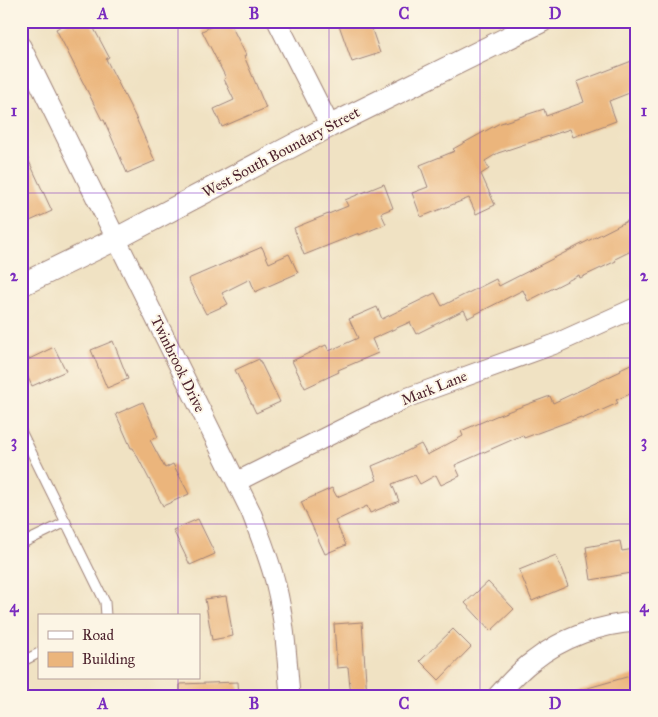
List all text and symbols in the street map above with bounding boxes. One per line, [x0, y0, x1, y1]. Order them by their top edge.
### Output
text: A [97, 4, 109, 23]
text: B [249, 4, 259, 23]
text: C [399, 4, 410, 23]
text: D [549, 4, 562, 23]
text: 1 [11, 101, 18, 120]
text: 1 [641, 101, 648, 120]
street label: West South Boundary Street [199, 102, 363, 201]
text: 2 [10, 266, 19, 285]
text: 2 [640, 266, 649, 285]
street label: Twinbrook Drive [147, 313, 209, 415]
street label: Mark Lane [399, 367, 469, 409]
text: 3 [11, 432, 17, 452]
text: 3 [641, 432, 647, 452]
text: 4 [10, 597, 20, 617]
text: 4 [640, 597, 650, 617]
legend [38, 614, 200, 680]
text: Road [82, 626, 114, 644]
text: Building [82, 650, 136, 668]
text: A [97, 694, 109, 713]
text: B [249, 694, 259, 713]
text: C [399, 694, 410, 713]
text: D [549, 694, 562, 713]

